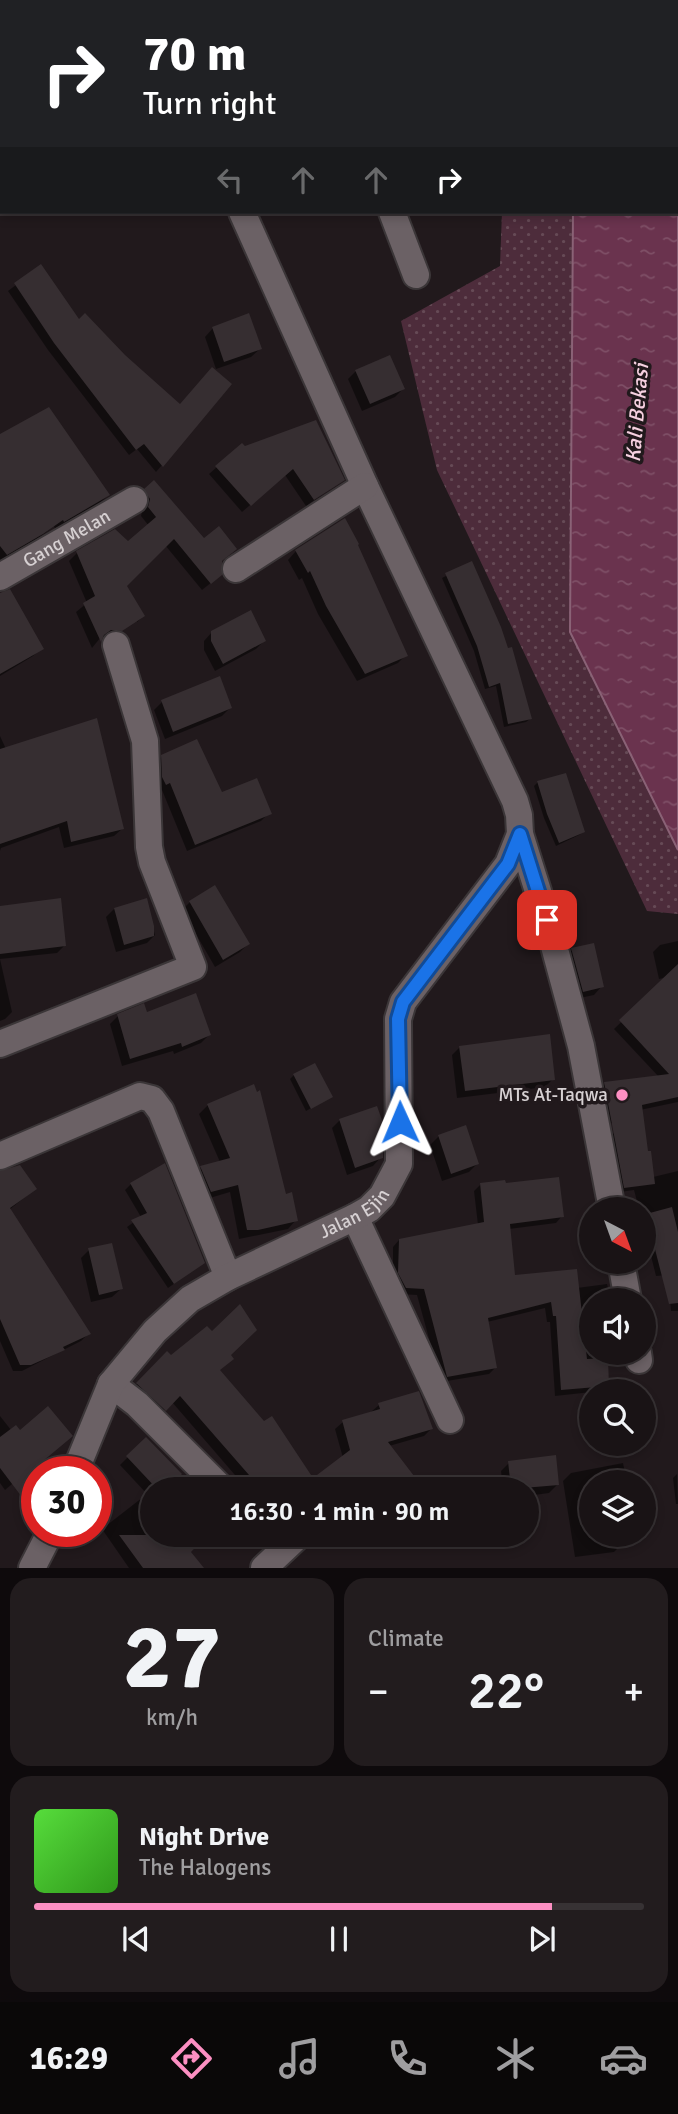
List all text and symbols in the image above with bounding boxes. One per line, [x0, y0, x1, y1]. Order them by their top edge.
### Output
text: 70 m [143, 24, 246, 84]
icon: right [28, 28, 119, 119]
text: Turn right [143, 84, 276, 123]
icon: left [211, 161, 249, 199]
icon: ahead [284, 161, 322, 199]
icon: ahead [357, 161, 395, 199]
icon: right [430, 161, 468, 199]
water label: Kali Bekasi [620, 360, 654, 463]
street label: Gang Melan [19, 504, 115, 573]
pin [517, 890, 577, 950]
icon: arrive [528, 901, 566, 939]
place label: MTs At-Taqwa [498, 1083, 608, 1107]
position arrow [363, 1085, 437, 1159]
marker: MTs At-Taqwa [614, 1087, 630, 1103]
street label: Jalan Ejin [315, 1185, 396, 1244]
north arrow [579, 1197, 656, 1274]
map controls [579, 1197, 656, 1547]
button: sound [579, 1288, 656, 1365]
button: search [579, 1379, 656, 1456]
speed limit sign: 30 [21, 1456, 112, 1547]
button: layers [579, 1470, 656, 1547]
text: 16:30 · 1 min · 90 m [230, 1496, 449, 1528]
text: 27 [123, 1601, 221, 1714]
text: Climate [368, 1624, 444, 1653]
text: 22° [468, 1659, 544, 1723]
text: − [368, 1668, 389, 1715]
text: + [623, 1668, 644, 1715]
text: km/h [146, 1703, 198, 1732]
text: Night Drive [139, 1821, 269, 1853]
text: The Halogens [139, 1853, 271, 1882]
icon: previous [117, 1920, 155, 1958]
icon: pause [320, 1920, 358, 1958]
icon: next [523, 1920, 561, 1958]
icon: directions [167, 2034, 216, 2083]
icon: music [275, 2034, 324, 2083]
icon: phone [383, 2034, 432, 2083]
icon: climate [491, 2034, 540, 2083]
icon: car [599, 2034, 648, 2083]
text: 16:29 [30, 2039, 108, 2078]

